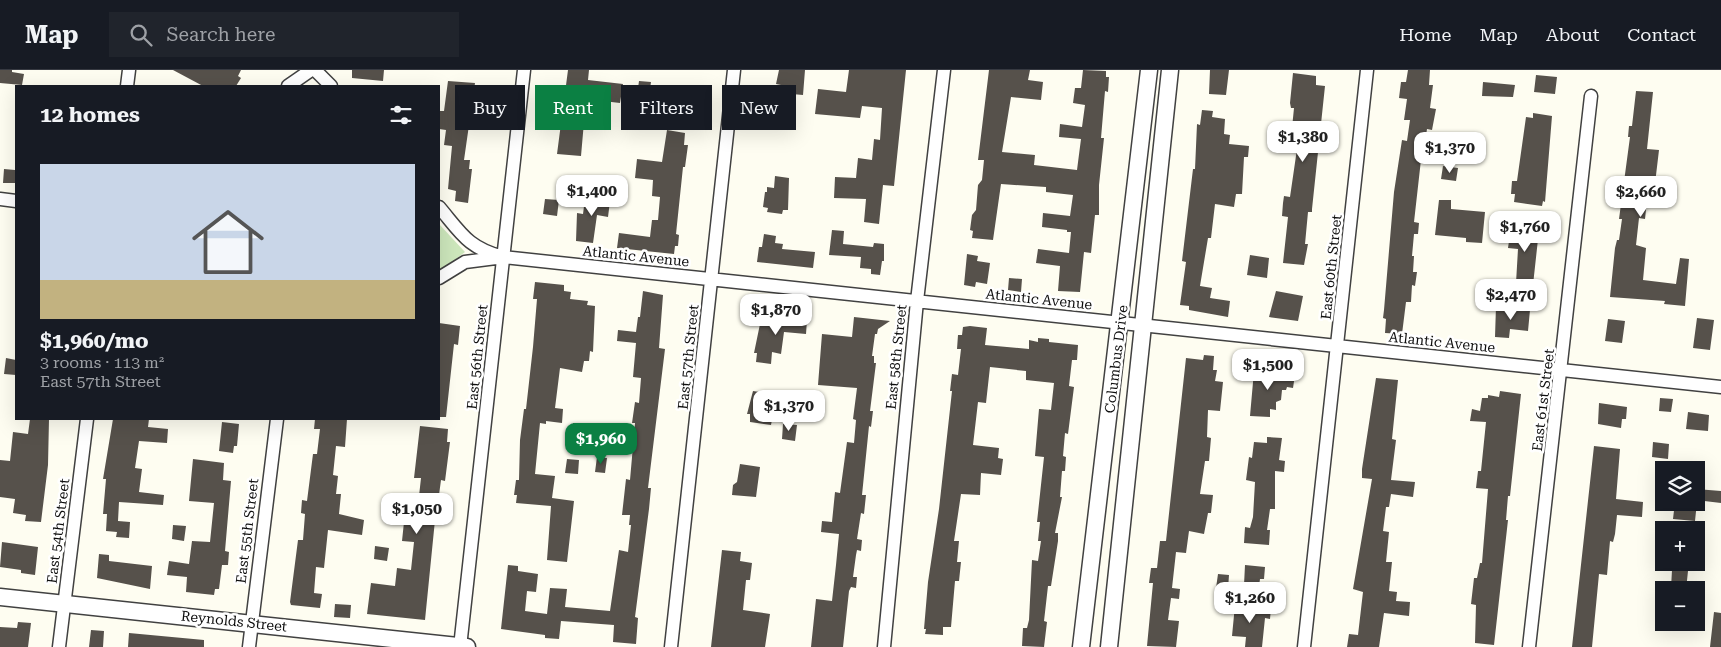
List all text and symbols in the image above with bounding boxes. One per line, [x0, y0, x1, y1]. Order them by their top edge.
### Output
search box [109, 12, 459, 57]
text: Map [25, 21, 79, 49]
icon: search [127, 21, 155, 49]
text: Search here [167, 23, 275, 46]
text: Home [1399, 24, 1451, 45]
text: Map [1479, 24, 1518, 45]
text: About [1546, 24, 1599, 45]
text: Contact [1627, 24, 1696, 45]
chip: Buy [455, 85, 525, 130]
chip: Rent [535, 85, 611, 130]
chip: Filters [621, 85, 712, 130]
chip: New [722, 85, 796, 130]
icon: filters [387, 101, 415, 129]
text: 12 homes [40, 103, 140, 127]
pin: $1,380 [1262, 121, 1344, 163]
text: $1,380 [1278, 127, 1328, 146]
pin: $1,370 [1409, 132, 1491, 174]
text: $1,370 [1425, 138, 1475, 157]
pin: $1,400 [551, 174, 633, 217]
pin: $2,660 [1600, 176, 1682, 218]
text: $1,400 [567, 181, 617, 200]
text: $2,660 [1616, 182, 1666, 201]
icon: home [183, 197, 273, 287]
pin: $1,760 [1484, 210, 1566, 253]
street label: East 60th Street [1318, 214, 1344, 320]
text: $1,760 [1500, 217, 1550, 236]
street label: Atlantic Avenue [582, 242, 690, 270]
pin: $2,470 [1470, 278, 1552, 321]
street label: Atlantic Avenue [985, 285, 1093, 313]
text: $2,470 [1486, 285, 1536, 304]
pin: $1,870 [735, 294, 817, 336]
text: $1,870 [751, 300, 801, 319]
street label: East 56th Street [464, 304, 490, 410]
street label: East 57th Street [675, 304, 701, 410]
street label: East 58th Street [883, 304, 909, 410]
street label: Columbus Drive [1101, 304, 1131, 414]
street label: Atlantic Avenue [1388, 328, 1496, 356]
text: $1,960/mo [40, 329, 149, 353]
pin: $1,500 [1227, 348, 1309, 391]
street label: East 61st Street [1529, 348, 1557, 452]
text: 3 rooms · 113 m² [40, 353, 164, 372]
text: $1,500 [1243, 355, 1293, 374]
text: East 57th Street [40, 372, 161, 391]
pin: $1,370 [748, 390, 830, 432]
text: $1,370 [764, 396, 814, 415]
pin: $1,960 [560, 422, 642, 465]
text: $1,960 [576, 429, 626, 448]
map controls [1655, 461, 1705, 631]
button: layers [1655, 461, 1705, 511]
street label: East 54th Street [44, 478, 72, 584]
street label: East 55th Street [233, 478, 261, 584]
pin: $1,050 [376, 492, 458, 535]
text: $1,050 [392, 499, 442, 518]
button: + [1655, 521, 1705, 571]
button: − [1655, 581, 1705, 631]
pin: $1,260 [1209, 582, 1291, 624]
text: $1,260 [1225, 588, 1275, 607]
street label: Reynolds Street [180, 607, 288, 635]

